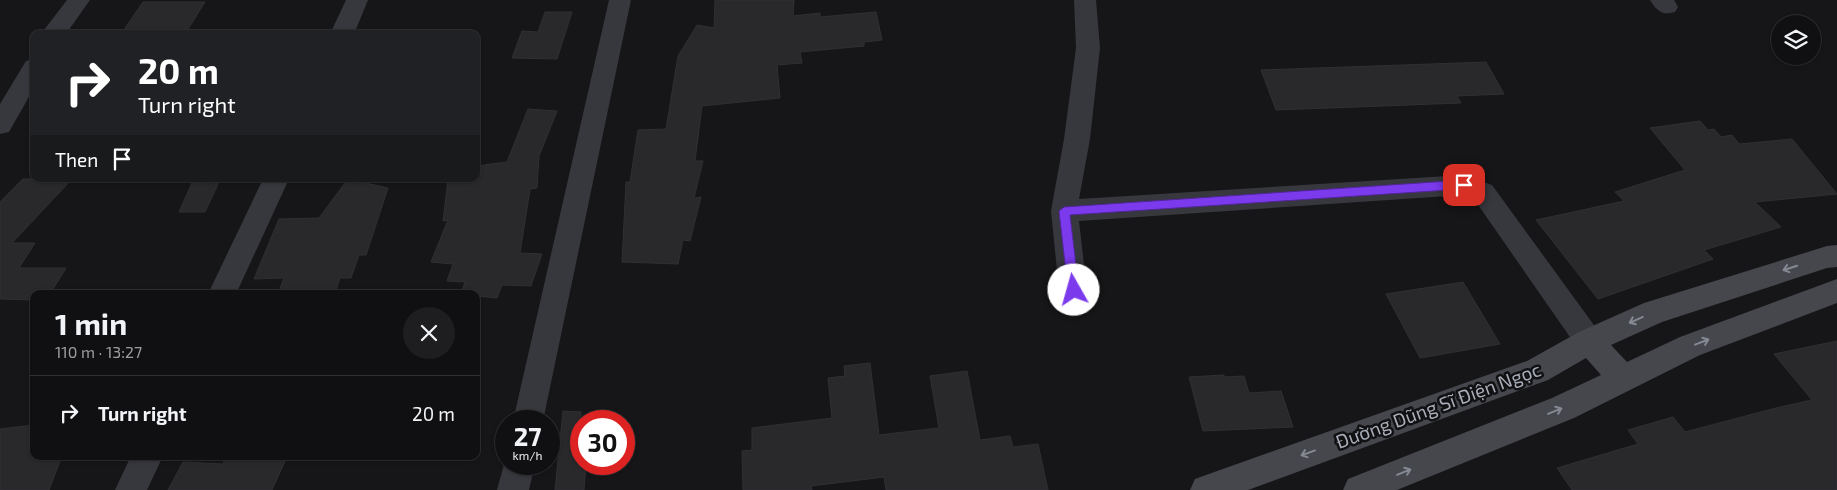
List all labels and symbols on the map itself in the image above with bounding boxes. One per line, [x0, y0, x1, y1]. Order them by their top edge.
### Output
pin [1443, 164, 1485, 206]
position arrow [1047, 263, 1099, 315]
one-way arrow [1782, 264, 1798, 274]
one-way arrow [1629, 316, 1644, 326]
one-way arrow [1694, 337, 1709, 346]
street label: Đường Dũng Sĩ Điện Ngọc [1332, 357, 1544, 453]
one-way arrow [1547, 406, 1562, 415]
speed limit sign: 30 [570, 410, 635, 475]
one-way arrow [1301, 449, 1316, 458]
one-way arrow [1396, 466, 1411, 476]

